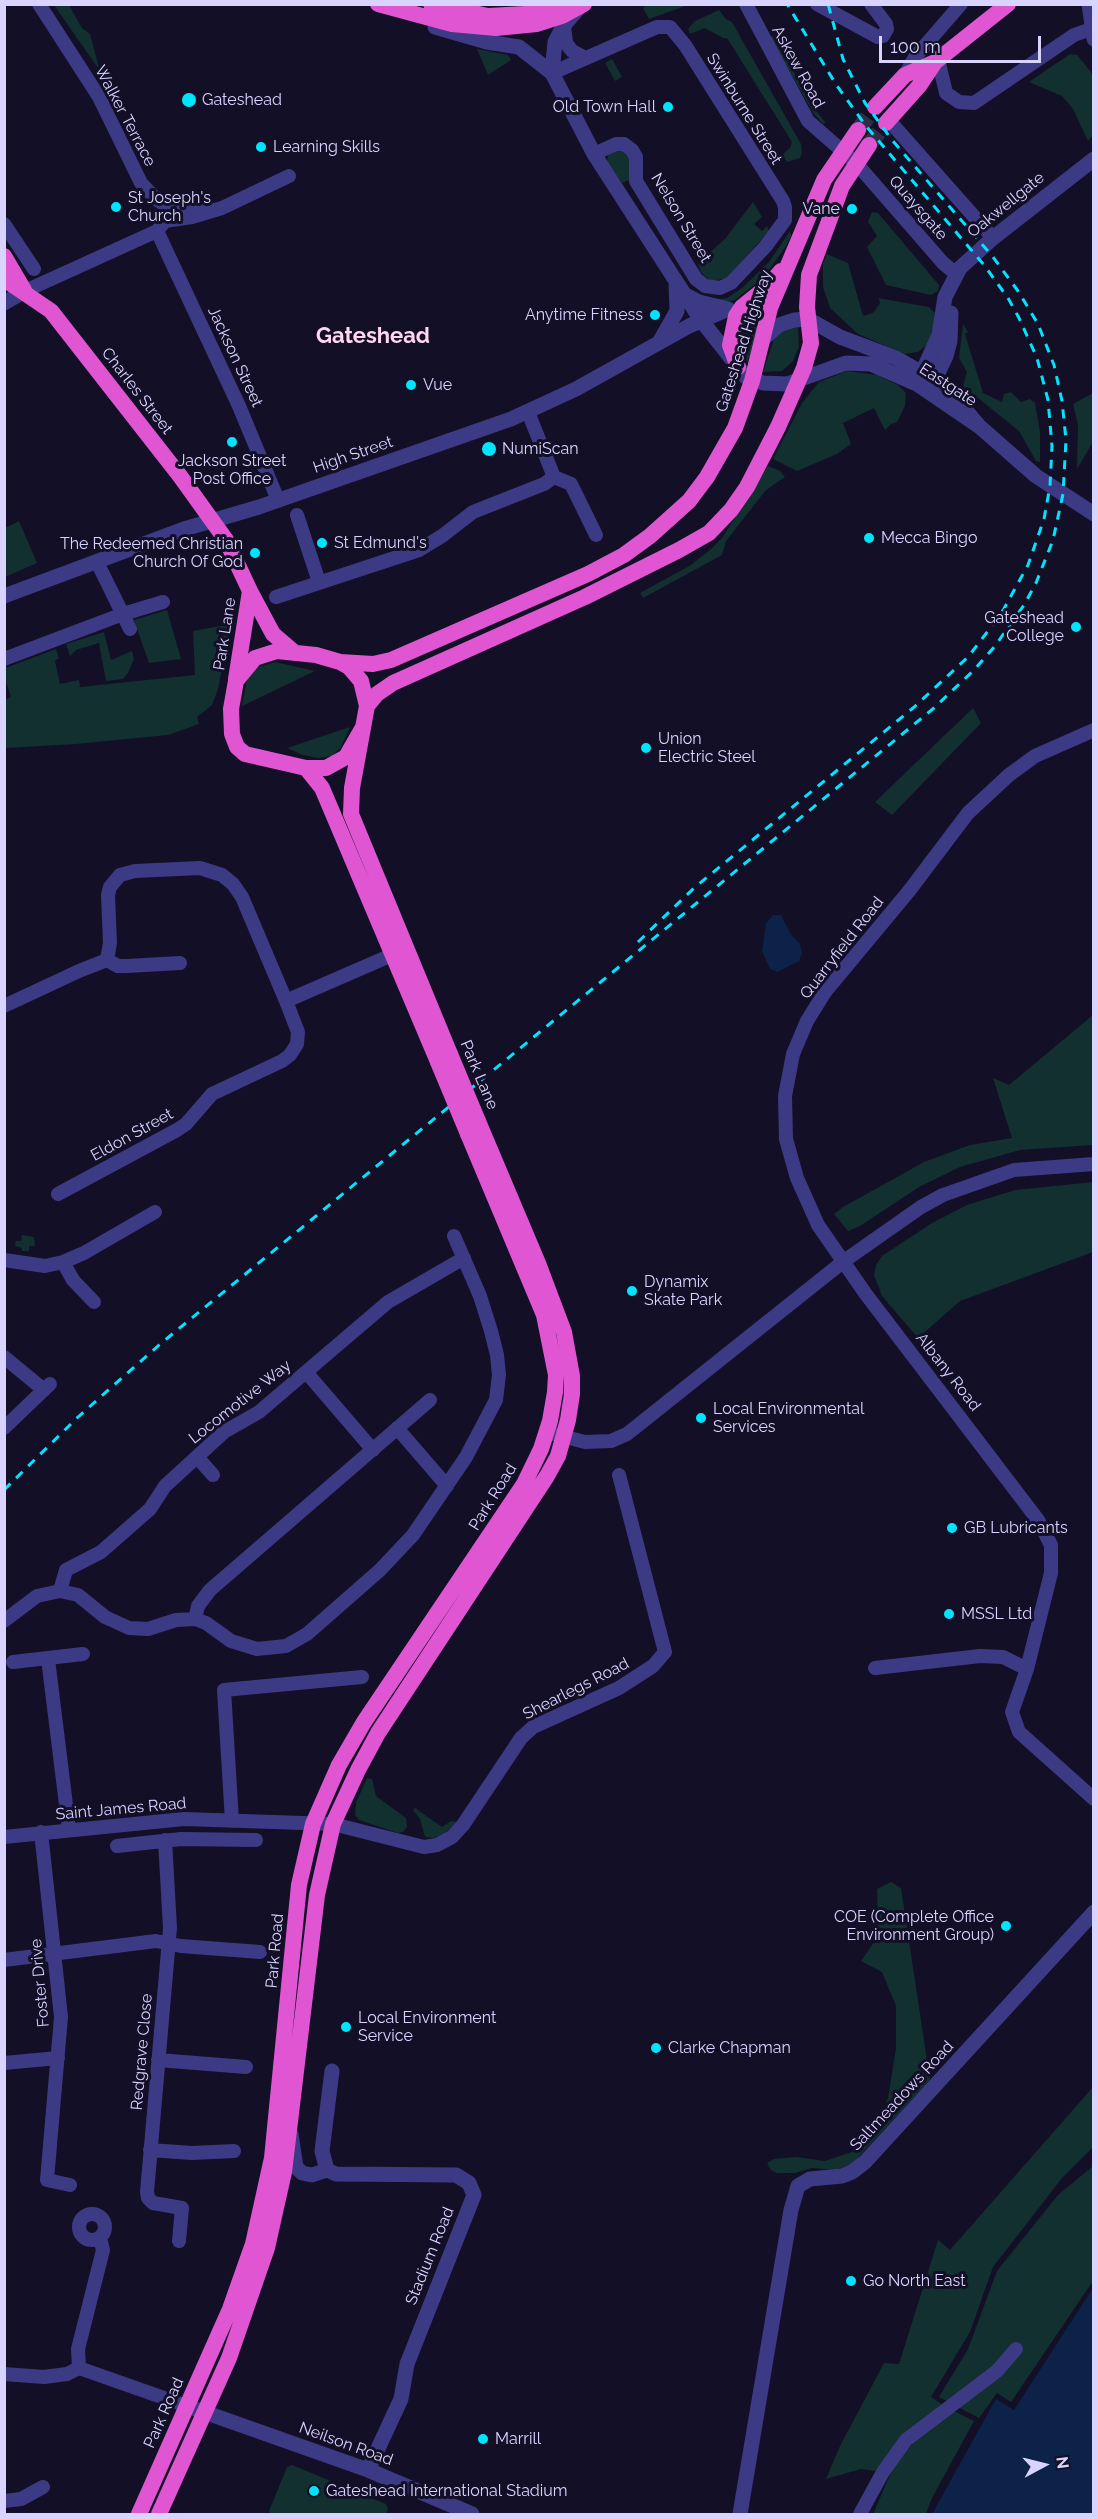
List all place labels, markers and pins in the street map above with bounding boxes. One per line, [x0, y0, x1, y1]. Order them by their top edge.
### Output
place label: Gateshead [202, 90, 282, 110]
marker: Gateshead [180, 91, 198, 109]
place label: Old Town Hall [553, 97, 656, 117]
marker: Old Town Hall [661, 100, 675, 114]
place label: Learning Skills [273, 137, 380, 157]
marker: Learning Skills [254, 140, 268, 154]
place label: St Joseph's Church [128, 188, 211, 226]
place label: Vane [803, 199, 840, 219]
marker: St Joseph's Church [109, 200, 123, 214]
marker: Vane [845, 202, 859, 216]
place label: Anytime Fitness [525, 305, 643, 325]
marker: Anytime Fitness [648, 308, 662, 322]
place label: Vue [423, 375, 452, 395]
marker: Vue [404, 378, 418, 392]
marker: Jackson Street Post Office [225, 435, 239, 449]
place label: NumiScan [502, 439, 579, 459]
marker: NumiScan [480, 440, 498, 458]
place label: Jackson Street Post Office [178, 451, 286, 489]
place label: Mecca Bingo [881, 528, 977, 548]
marker: Mecca Bingo [862, 531, 876, 545]
place label: St Edmund's [334, 533, 427, 553]
place label: The Redeemed Christian Church Of God [60, 534, 243, 572]
marker: St Edmund's [315, 536, 329, 550]
marker: The Redeemed Christian Church Of God [248, 546, 262, 560]
place label: Gateshead College [984, 608, 1064, 646]
marker: Gateshead College [1069, 620, 1083, 634]
place label: Union Electric Steel [658, 729, 756, 767]
marker: Union Electric Steel [639, 741, 653, 755]
place label: Dynamix Skate Park [644, 1272, 722, 1310]
marker: Dynamix Skate Park [625, 1284, 639, 1298]
place label: Local Environmental Services [713, 1399, 864, 1437]
marker: Local Environmental Services [694, 1411, 708, 1425]
place label: GB Lubricants [964, 1518, 1068, 1538]
marker: GB Lubricants [945, 1521, 959, 1535]
place label: MSSL Ltd [961, 1604, 1032, 1624]
marker: MSSL Ltd [942, 1607, 956, 1621]
place label: COE (Complete Office Environment Group) [834, 1907, 994, 1945]
marker: COE (Complete Office Environment Group) [999, 1919, 1013, 1933]
place label: Local Environment Service [358, 2008, 496, 2046]
marker: Local Environment Service [339, 2020, 353, 2034]
place label: Clarke Chapman [668, 2038, 791, 2058]
marker: Clarke Chapman [649, 2041, 663, 2055]
place label: Go North East [863, 2271, 966, 2291]
marker: Go North East [844, 2274, 858, 2288]
place label: Marrill [495, 2429, 541, 2449]
marker: Marrill [476, 2432, 490, 2446]
place label: Gateshead International Stadium [326, 2481, 567, 2501]
marker: Gateshead International Stadium [307, 2484, 321, 2498]

